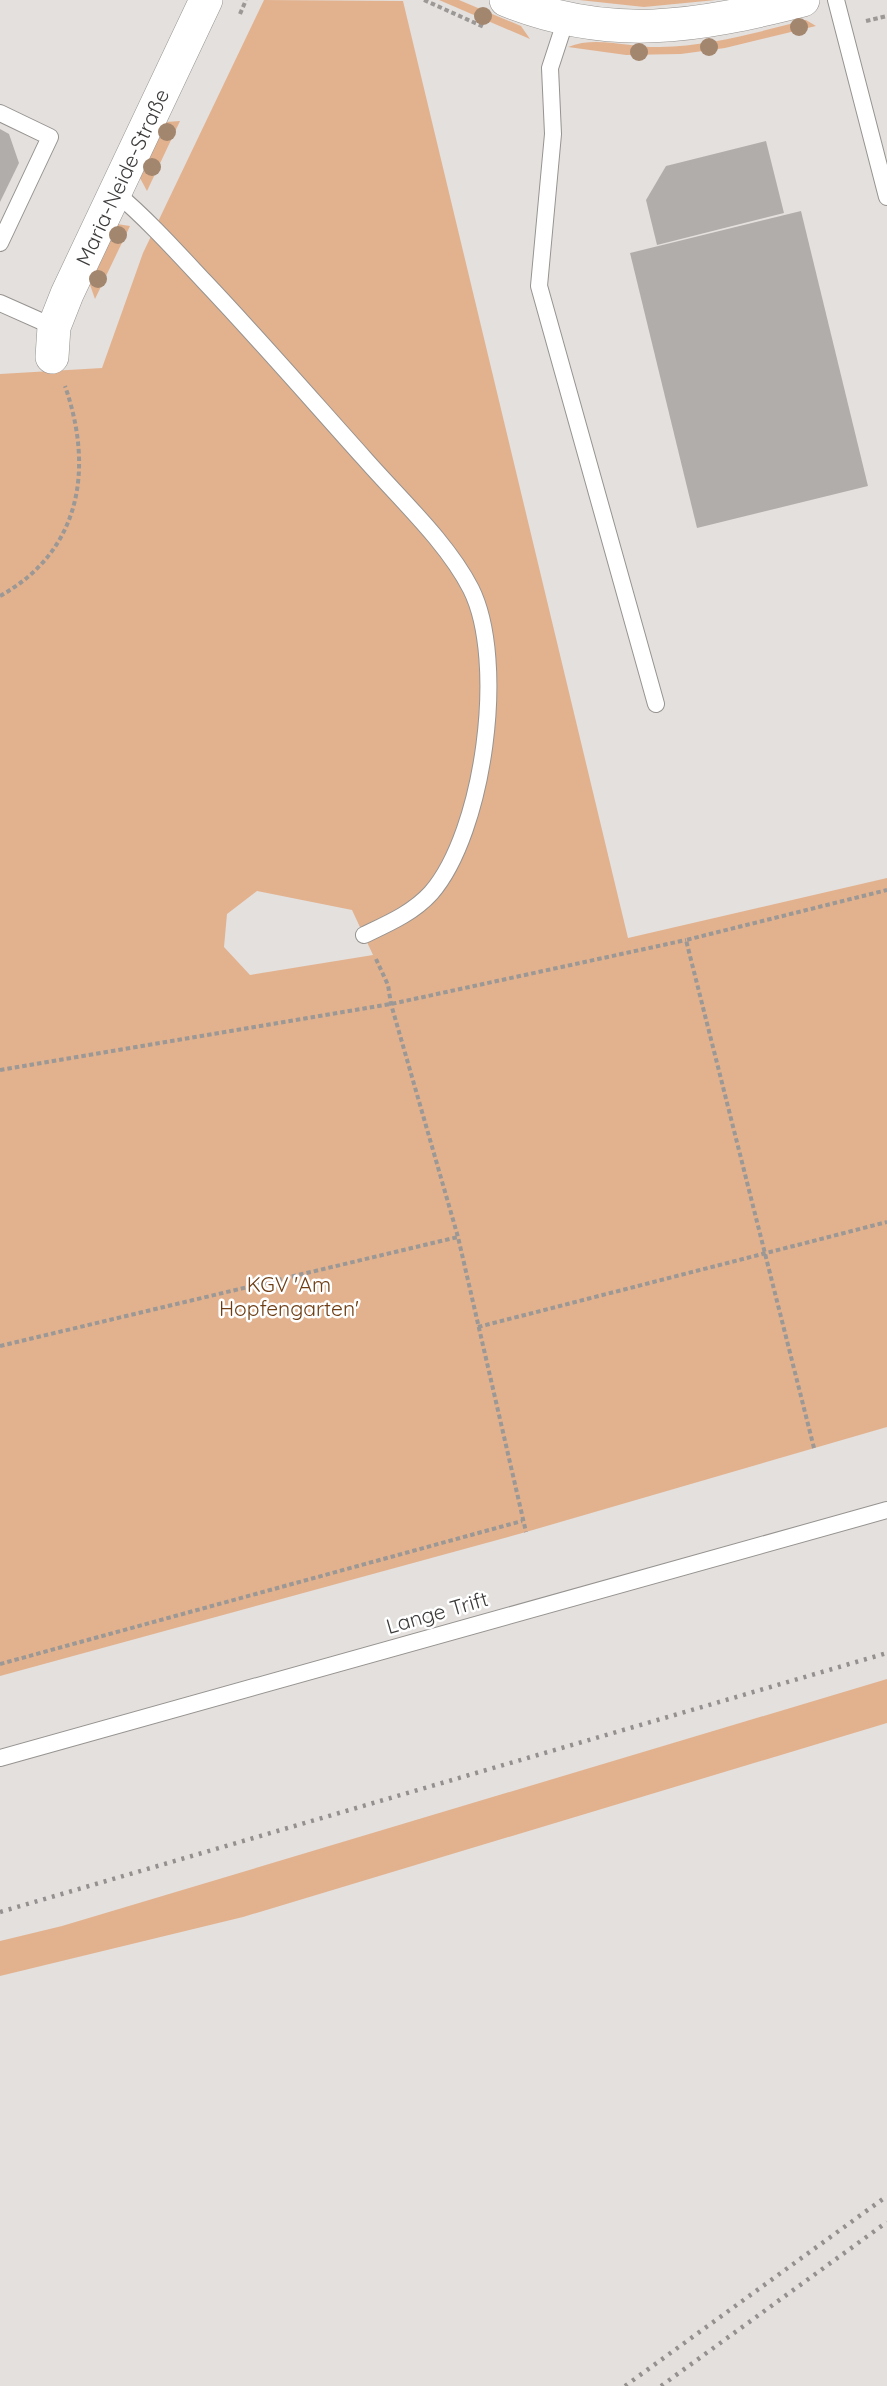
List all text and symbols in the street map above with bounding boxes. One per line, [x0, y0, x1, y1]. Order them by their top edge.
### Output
street label: Maria-Neide-Straße [70, 84, 174, 270]
park label: KGV 'Am Hopfengarten' [219, 1271, 359, 1321]
street label: Lange Trift [383, 1585, 491, 1639]

